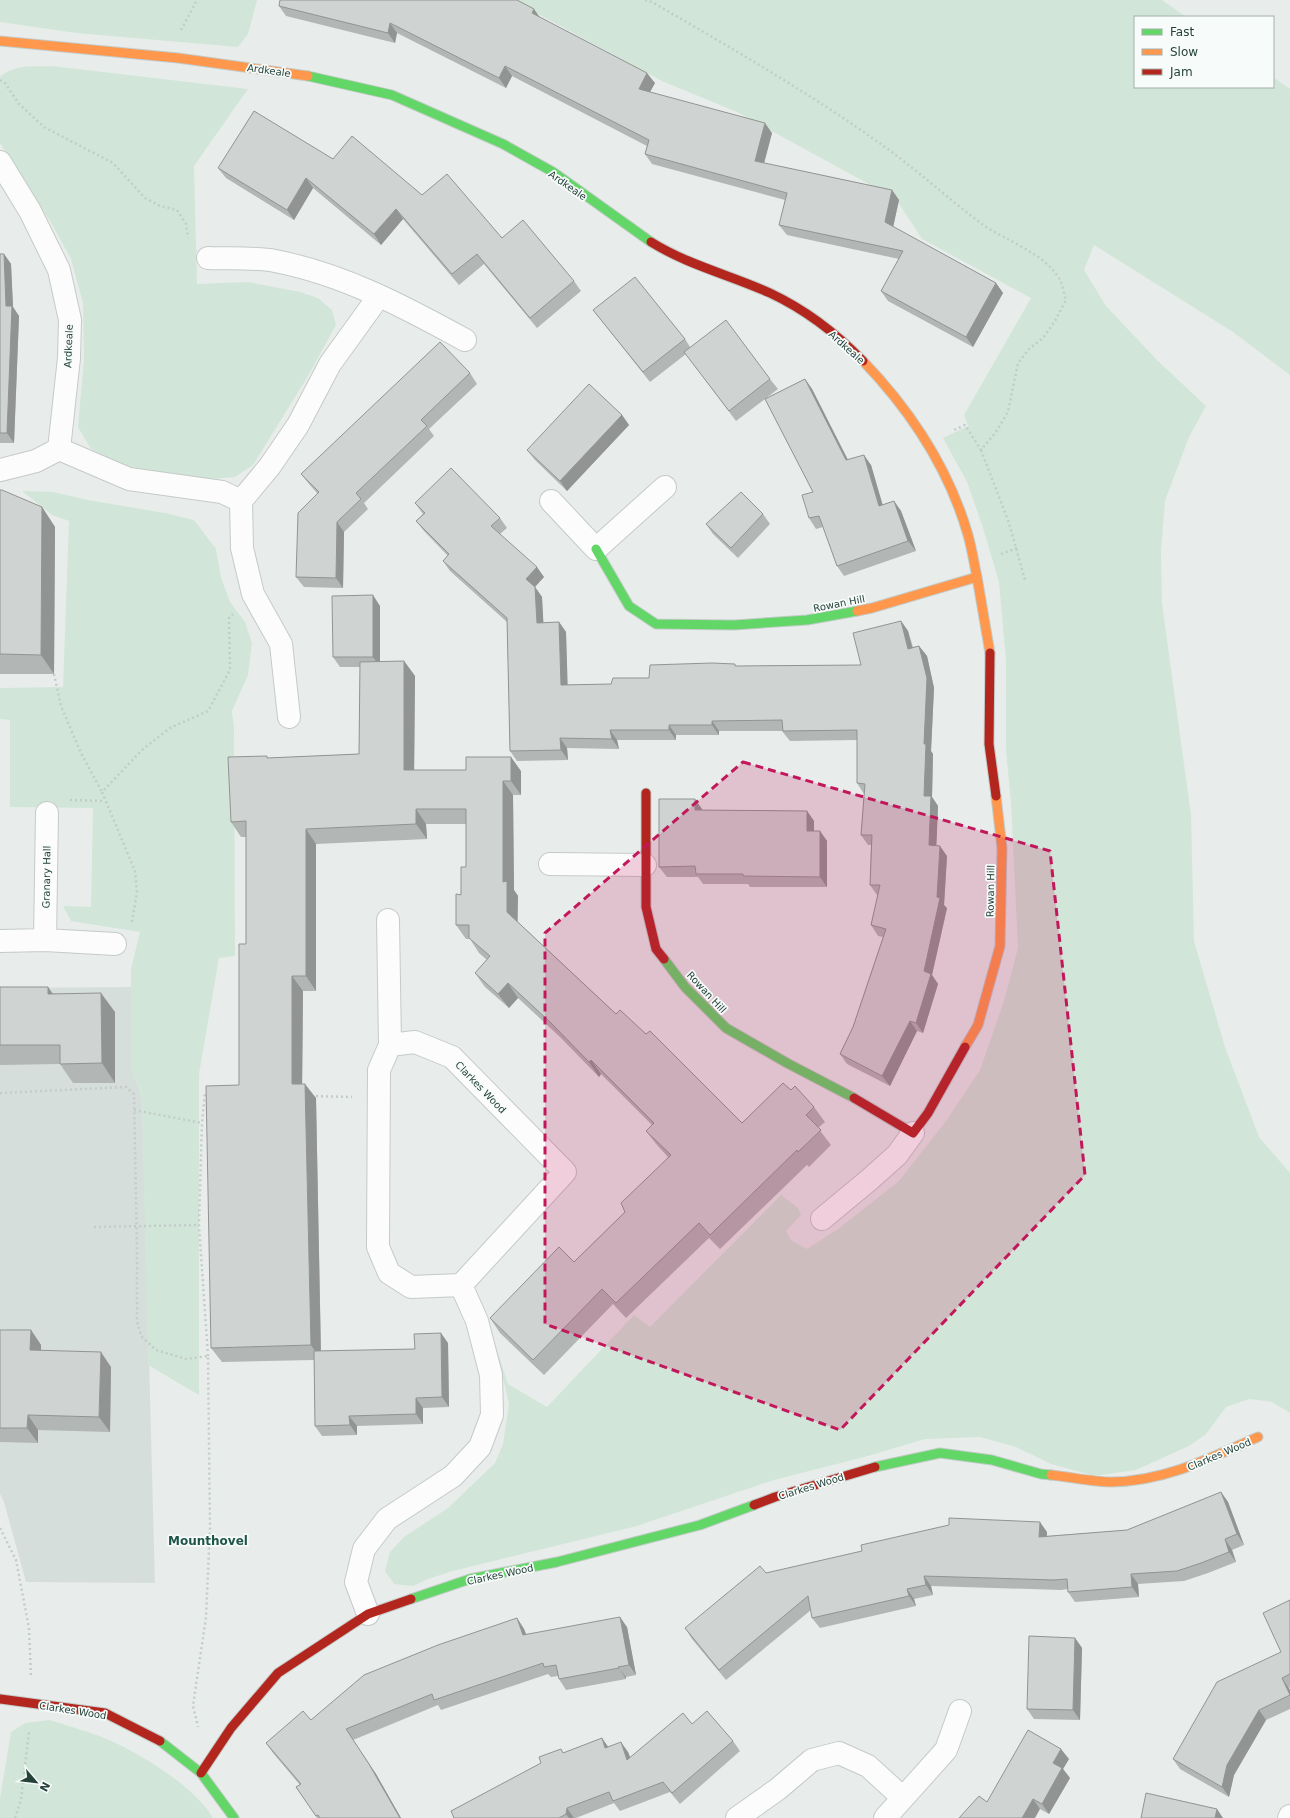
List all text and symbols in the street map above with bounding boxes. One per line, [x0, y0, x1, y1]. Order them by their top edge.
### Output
legend [1134, 16, 1274, 88]
text: Fast [1170, 25, 1194, 39]
text: Slow [1170, 45, 1198, 59]
street label: Ardkeale [246, 62, 291, 79]
text: Jam [1169, 65, 1193, 79]
street label: Ardkeale [547, 168, 589, 202]
street label: Ardkeale [62, 324, 75, 368]
street label: Ardkeale [827, 329, 867, 366]
street label: Rowan Hill [812, 593, 866, 614]
street label: Granary Hall [40, 845, 53, 909]
street label: Rowan Hill [985, 865, 996, 917]
street label: Rowan Hill [685, 969, 728, 1015]
street label: Clarkes Wood [453, 1059, 508, 1116]
street label: Clarkes Wood [1186, 1436, 1253, 1473]
street label: Clarkes Wood [777, 1471, 845, 1502]
district label: Mounthovel [168, 1534, 248, 1548]
street label: Clarkes Wood [466, 1562, 534, 1587]
street label: Clarkes Wood [39, 1700, 107, 1721]
north arrow [16, 1762, 56, 1802]
text: N [36, 1779, 52, 1794]

